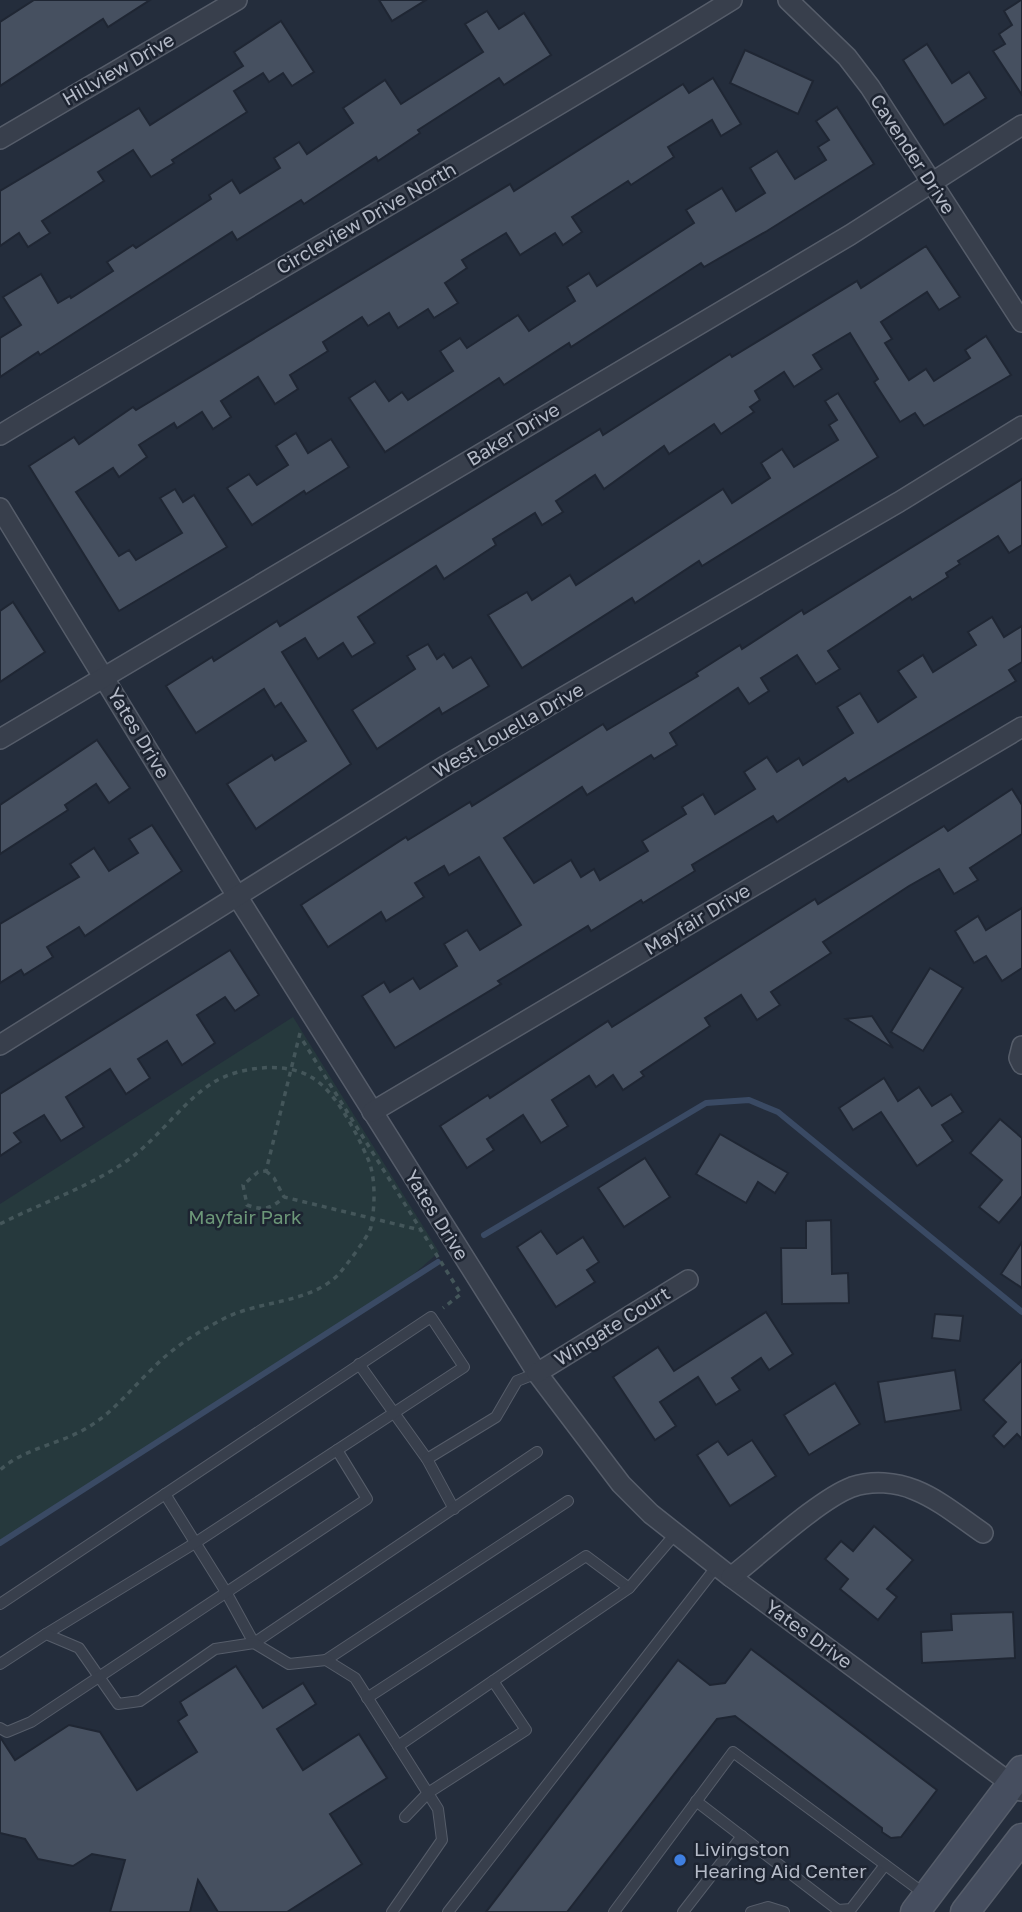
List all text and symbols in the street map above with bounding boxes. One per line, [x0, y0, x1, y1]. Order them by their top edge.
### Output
street label: Hillview Drive [58, 27, 178, 110]
street label: Cavender Drive [866, 90, 961, 218]
street label: Circleview Drive North [272, 157, 460, 278]
street label: Baker Drive [462, 397, 563, 470]
street label: West Louella Drive [428, 677, 587, 782]
street label: Yates Drive [103, 683, 175, 782]
street label: Mayfair Drive [640, 878, 754, 959]
street label: Yates Drive [401, 1166, 474, 1264]
park label: Mayfair Park [188, 1205, 302, 1228]
street label: Wingate Court [550, 1281, 674, 1370]
street label: Yates Drive [761, 1594, 857, 1673]
place label: Livingston Hearing Aid Center [694, 1837, 867, 1882]
marker: Livingston Hearing Aid Center [672, 1852, 688, 1868]

